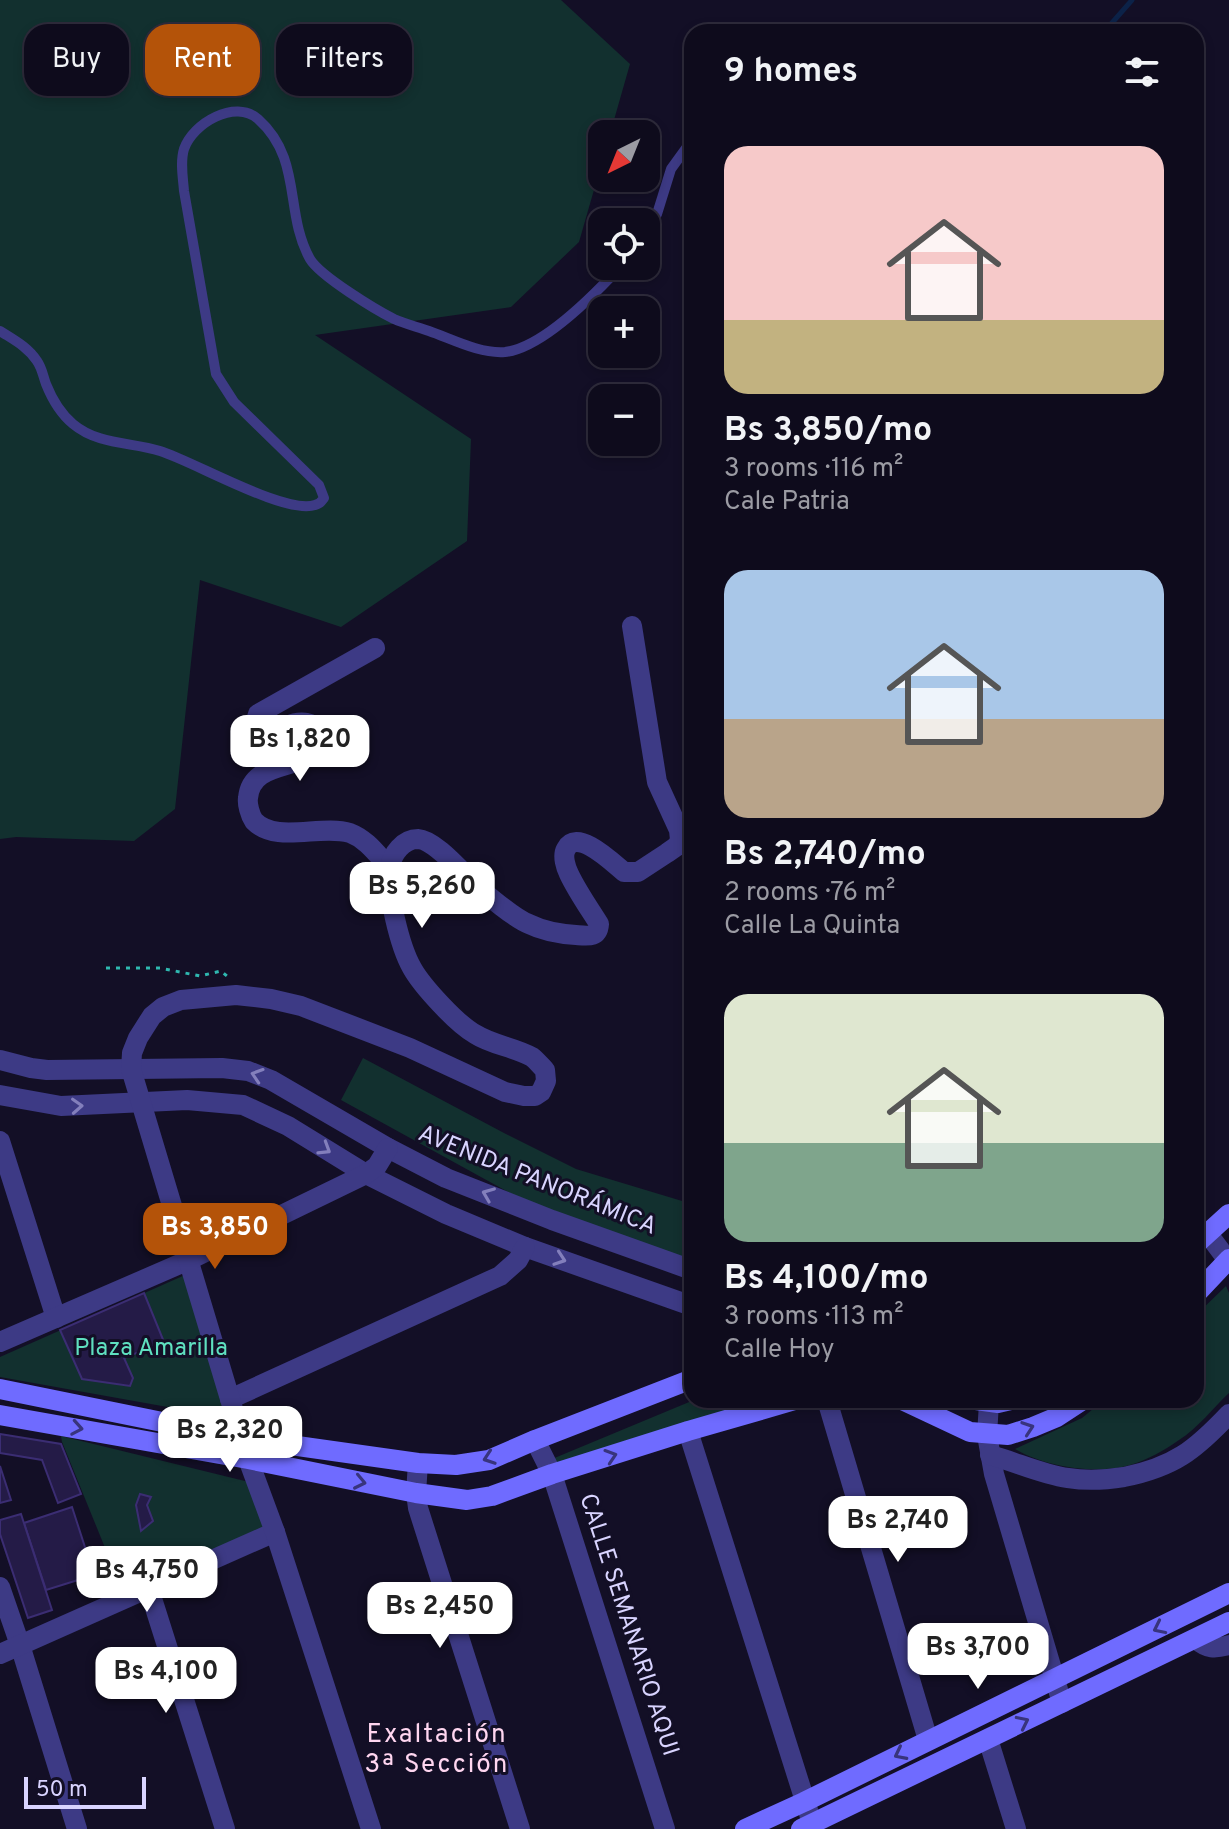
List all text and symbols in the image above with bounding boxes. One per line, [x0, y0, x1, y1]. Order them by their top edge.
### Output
chip: Buy [24, 24, 129, 96]
chip: Rent [145, 24, 260, 96]
chip: Filters [276, 24, 412, 96]
icon: filters [1120, 50, 1164, 94]
text: 9 homes [724, 51, 858, 94]
north arrow [588, 120, 660, 192]
map controls [588, 120, 660, 456]
icon: home [872, 198, 1016, 342]
button: locate [588, 208, 660, 280]
button: + [588, 296, 660, 368]
button: − [588, 384, 660, 456]
text: Bs 3,850/mo [724, 410, 932, 453]
text: 3 rooms · 116 m² [724, 453, 903, 486]
text: Cale Patria [724, 486, 850, 519]
icon: home [872, 622, 1016, 766]
pin: Bs 1,820 [217, 715, 383, 783]
text: Bs 1,820 [248, 724, 352, 757]
text: Bs 2,740/mo [724, 834, 926, 877]
pin: Bs 5,260 [339, 862, 505, 930]
text: Bs 5,260 [368, 871, 476, 904]
text: 2 rooms · 76 m² [724, 877, 896, 910]
text: Calle La Quinta [724, 910, 900, 943]
icon: home [872, 1046, 1016, 1190]
one-way arrow [251, 1068, 264, 1084]
one-way arrow [71, 1097, 84, 1114]
street label: AVENIDA PANORÁMICA [413, 1118, 661, 1243]
one-way arrow [316, 1140, 331, 1155]
one-way arrow [482, 1187, 496, 1204]
pin: Bs 3,850 [132, 1203, 298, 1271]
text: Bs 3,850 [161, 1212, 269, 1245]
one-way arrow [552, 1250, 566, 1266]
text: Bs 4,100/mo [724, 1258, 928, 1301]
text: 3 rooms · 113 m² [724, 1301, 904, 1334]
park label: Plaza Amarilla [74, 1334, 228, 1364]
text: Calle Hoy [724, 1334, 835, 1367]
pin: Bs 2,320 [147, 1406, 313, 1474]
text: Bs 2,320 [176, 1415, 284, 1448]
one-way arrow [70, 1419, 84, 1436]
one-way arrow [1020, 1422, 1034, 1438]
one-way arrow [483, 1449, 497, 1465]
one-way arrow [604, 1449, 618, 1465]
one-way arrow [353, 1472, 366, 1489]
street label: CALLE SEMANARIO AQUI [571, 1490, 685, 1760]
pin: Bs 2,740 [815, 1496, 981, 1564]
text: Bs 2,740 [846, 1505, 950, 1538]
pin: Bs 4,750 [64, 1546, 230, 1614]
text: Bs 4,750 [94, 1555, 200, 1588]
pin: Bs 2,450 [357, 1582, 523, 1650]
text: Bs 2,450 [385, 1591, 495, 1624]
one-way arrow [1152, 1618, 1167, 1633]
pin: Bs 3,700 [895, 1623, 1061, 1691]
text: Bs 3,700 [926, 1632, 1030, 1665]
pin: Bs 4,100 [83, 1647, 249, 1715]
text: Bs 4,100 [113, 1656, 219, 1689]
one-way arrow [1014, 1716, 1029, 1732]
district label: Exaltación 3ª Sección [365, 1719, 509, 1782]
one-way arrow [894, 1744, 909, 1760]
scale bar [24, 1773, 146, 1809]
text: 50 m [36, 1777, 88, 1804]

